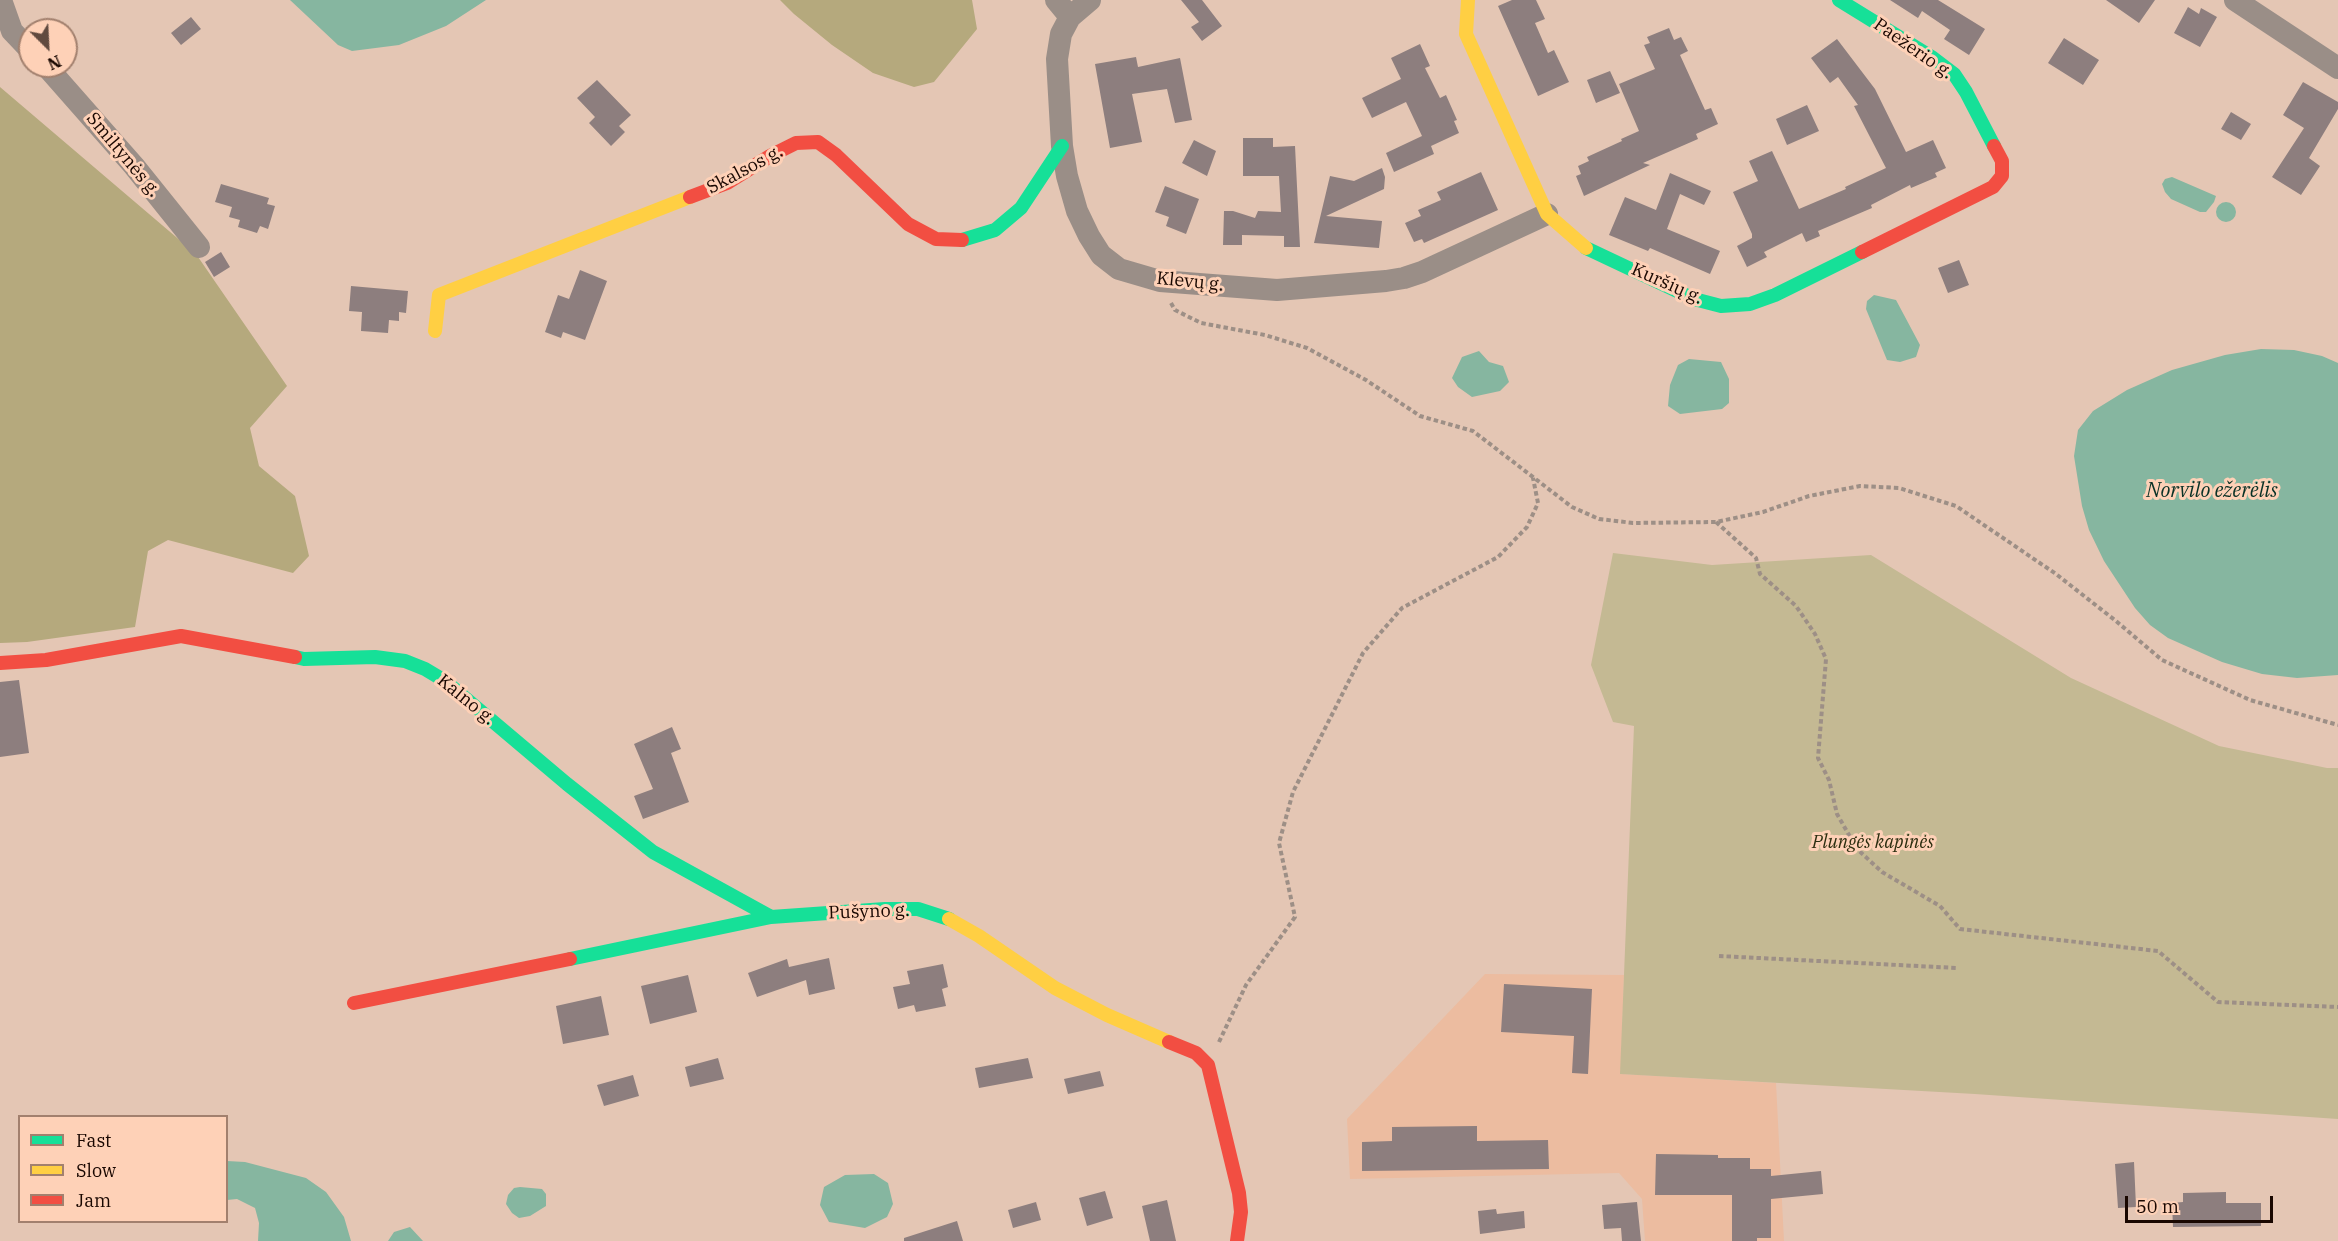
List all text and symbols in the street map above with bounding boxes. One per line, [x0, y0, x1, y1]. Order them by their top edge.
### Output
street label: Paežerio g. [1869, 14, 1957, 84]
north arrow [18, 18, 78, 78]
text: N [45, 51, 64, 74]
street label: Smiltynės g. [81, 108, 165, 202]
street label: Skalsos g. [703, 141, 787, 199]
street label: Kuršių g. [1628, 259, 1706, 309]
street label: Klevų g. [1155, 268, 1225, 296]
water label: Norvilo ežerėlis [2146, 479, 2278, 503]
street label: Kalno g. [433, 670, 499, 730]
park label: Plungės kapinės [1812, 832, 1934, 854]
street label: Pušyno g. [828, 900, 910, 924]
legend [18, 1115, 228, 1223]
text: Fast [76, 1129, 111, 1152]
text: Slow [76, 1159, 116, 1182]
scale bar [2128, 1184, 2276, 1222]
text: Jam [76, 1189, 111, 1212]
text: 50 m [2136, 1195, 2179, 1218]

